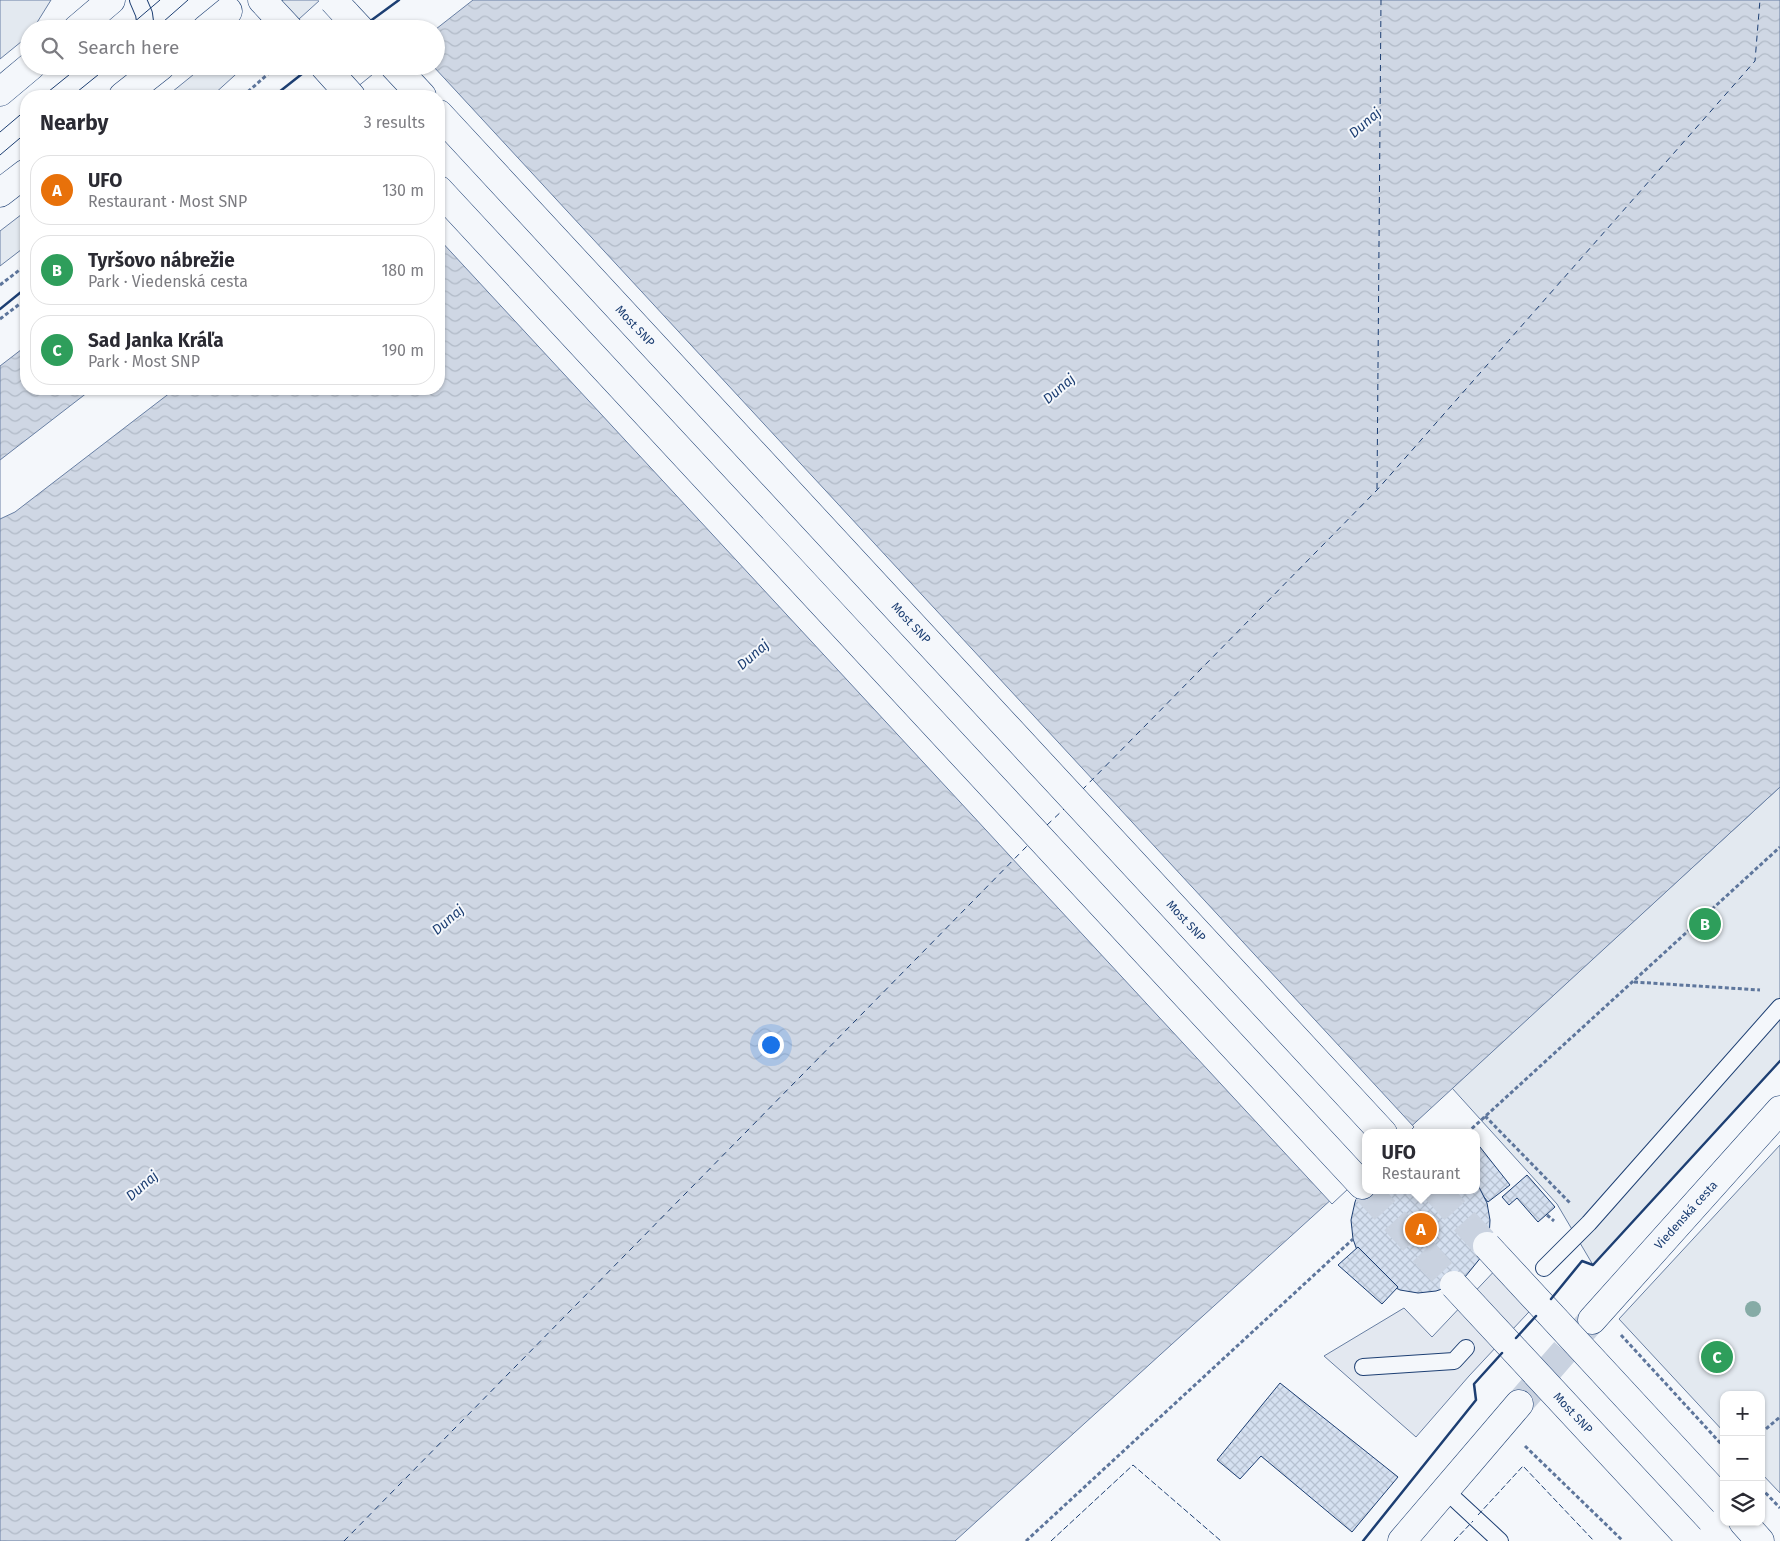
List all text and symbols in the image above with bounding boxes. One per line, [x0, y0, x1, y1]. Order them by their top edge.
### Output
search box [20, 20, 445, 75]
icon: search [38, 34, 66, 62]
text: Search here [78, 36, 179, 59]
water label: Dunaj [1345, 104, 1385, 142]
text: Nearby [40, 110, 108, 136]
text: 3 results [364, 113, 425, 132]
text: UFO [88, 169, 122, 192]
text: A [52, 181, 62, 200]
text: 130 m [382, 181, 424, 200]
text: Restaurant · Most SNP [88, 192, 247, 211]
text: Tyršovo nábrežie [88, 249, 235, 272]
text: B [52, 261, 62, 280]
text: 180 m [381, 261, 424, 280]
text: Park · Viedenská cesta [88, 272, 248, 291]
street label: Most SNP [612, 303, 658, 350]
text: Sad Janka Kráľa [88, 329, 224, 352]
text: C [52, 341, 62, 360]
text: 190 m [382, 341, 424, 360]
text: Park · Most SNP [88, 352, 200, 371]
water label: Dunaj [1039, 370, 1079, 408]
street label: Most SNP [888, 600, 934, 647]
water label: Dunaj [733, 636, 773, 674]
street label: Most SNP [1163, 898, 1209, 945]
water label: Dunaj [428, 901, 468, 939]
pin: B [1689, 905, 1721, 943]
your location [758, 1032, 784, 1058]
popup [1362, 1129, 1480, 1194]
text: UFO [1382, 1141, 1416, 1164]
text: Restaurant [1382, 1164, 1460, 1183]
water label: Dunaj [122, 1167, 162, 1205]
street label: Viedenská cesta [1652, 1178, 1720, 1252]
pin: A [1405, 1210, 1437, 1248]
pin: C [1701, 1338, 1733, 1376]
street label: Most SNP [1550, 1390, 1596, 1437]
map controls [1720, 1391, 1765, 1526]
button: + [1720, 1391, 1765, 1436]
button: − [1720, 1436, 1765, 1481]
button: layers [1720, 1481, 1765, 1526]

